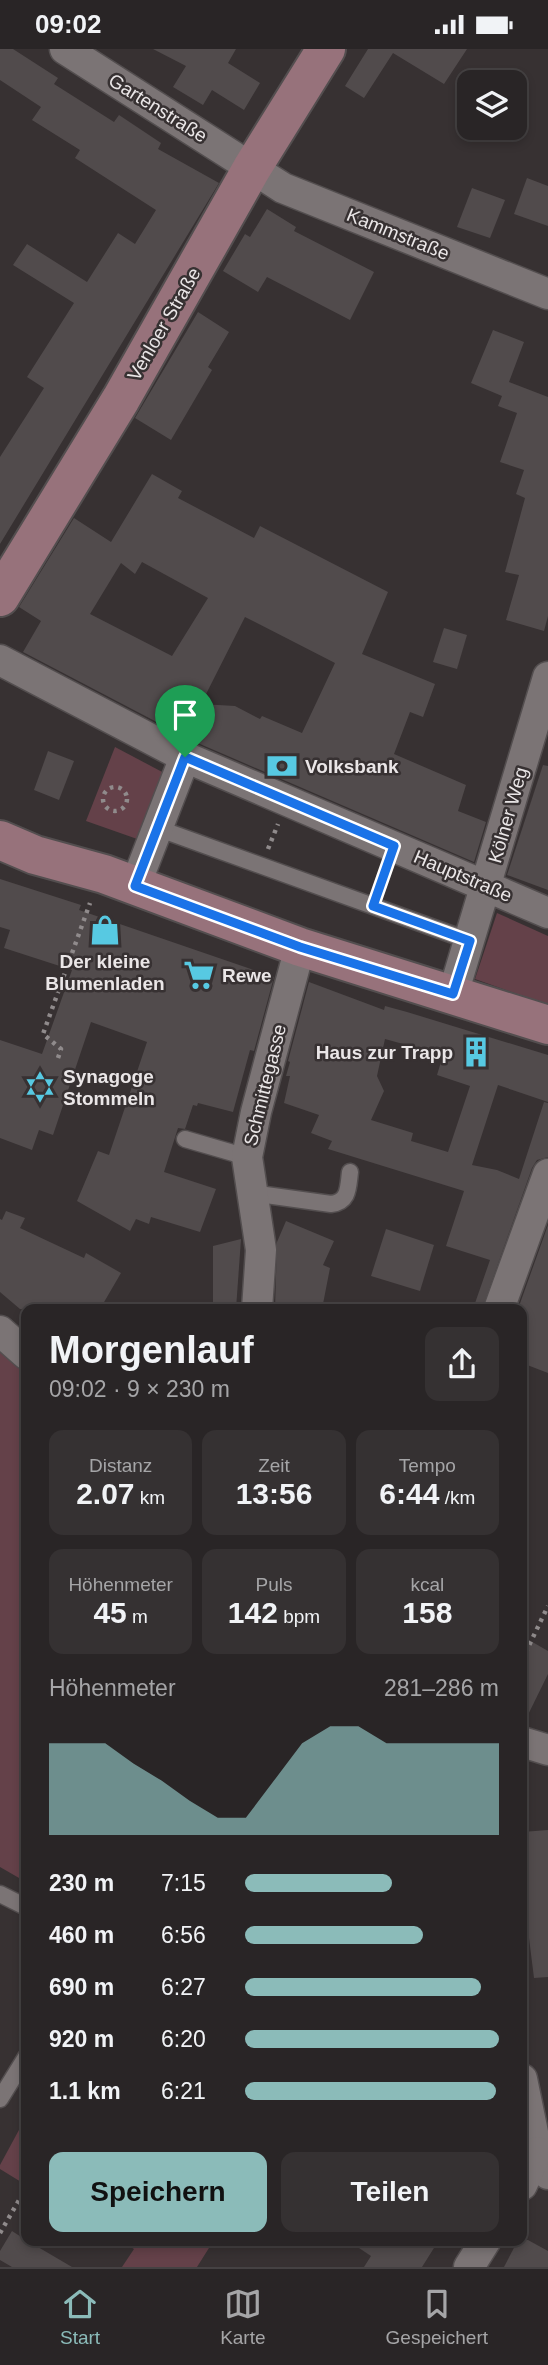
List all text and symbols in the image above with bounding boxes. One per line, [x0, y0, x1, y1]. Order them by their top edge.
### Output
text: 09:02 [35, 9, 102, 39]
street label: Gartenstraße [105, 69, 211, 147]
map controls [457, 70, 527, 140]
button: layers [457, 70, 527, 140]
street label: Kammstraße [344, 204, 452, 264]
street label: Venloer Straße [123, 264, 205, 384]
pin [155, 685, 215, 757]
icon: arrive [166, 696, 204, 734]
bank icon: Volksbank [265, 749, 299, 783]
place label: Volksbank [305, 756, 399, 777]
street label: Kölner Weg [484, 765, 532, 865]
street label: Hauptstraße [411, 846, 515, 906]
shop icon: Der kleine Blumenladen [88, 913, 122, 947]
place label: Der kleine Blumenladen [45, 951, 165, 994]
supermarket icon: Rewe [182, 958, 216, 992]
place label: Rewe [222, 965, 272, 986]
street label: Schmittegasse [240, 1022, 290, 1148]
building icon: Haus zur Trapp [459, 1035, 493, 1069]
place label: Haus zur Trapp [316, 1042, 453, 1063]
place label: Synagoge Stommeln [63, 1066, 155, 1109]
synagogue icon: Synagoge Stommeln [23, 1070, 57, 1104]
button: share [425, 1327, 499, 1401]
text: Morgenlauf [49, 1329, 254, 1371]
text: 09:02 · 9 × 230 m [49, 1376, 230, 1402]
text: Distanz [89, 1455, 152, 1476]
text: Zeit [258, 1455, 290, 1476]
text: Tempo [399, 1455, 456, 1476]
text: 2.07 [76, 1477, 135, 1510]
text: 13:56 [236, 1477, 312, 1510]
text: 6:44 [379, 1477, 439, 1510]
text: km [135, 1487, 165, 1508]
text: /km [439, 1487, 475, 1508]
text: Höhenmeter [68, 1574, 173, 1595]
text: Puls [256, 1574, 292, 1595]
text: kcal [410, 1574, 444, 1595]
text: 45 [93, 1596, 127, 1629]
text: 142 [228, 1596, 278, 1629]
text: 158 [402, 1596, 452, 1629]
text: m [127, 1606, 148, 1627]
text: bpm [278, 1606, 320, 1627]
text: Höhenmeter [49, 1675, 176, 1701]
text: 281–286 m [384, 1675, 499, 1701]
text: 230 m [49, 1870, 114, 1896]
text: 7:15 [161, 1870, 206, 1896]
text: 460 m [49, 1922, 114, 1948]
text: 6:56 [161, 1922, 206, 1948]
text: 690 m [49, 1974, 114, 2000]
text: 6:27 [161, 1974, 206, 2000]
text: 920 m [49, 2026, 114, 2052]
text: 6:20 [161, 2026, 206, 2052]
text: 1.1 km [49, 2078, 121, 2104]
text: 6:21 [161, 2078, 206, 2104]
button: Speichern [49, 2152, 267, 2232]
button: Teilen [281, 2152, 499, 2232]
tab: Start [60, 2285, 100, 2349]
tab: Karte [220, 2285, 266, 2349]
tab: Gespeichert [386, 2285, 488, 2349]

